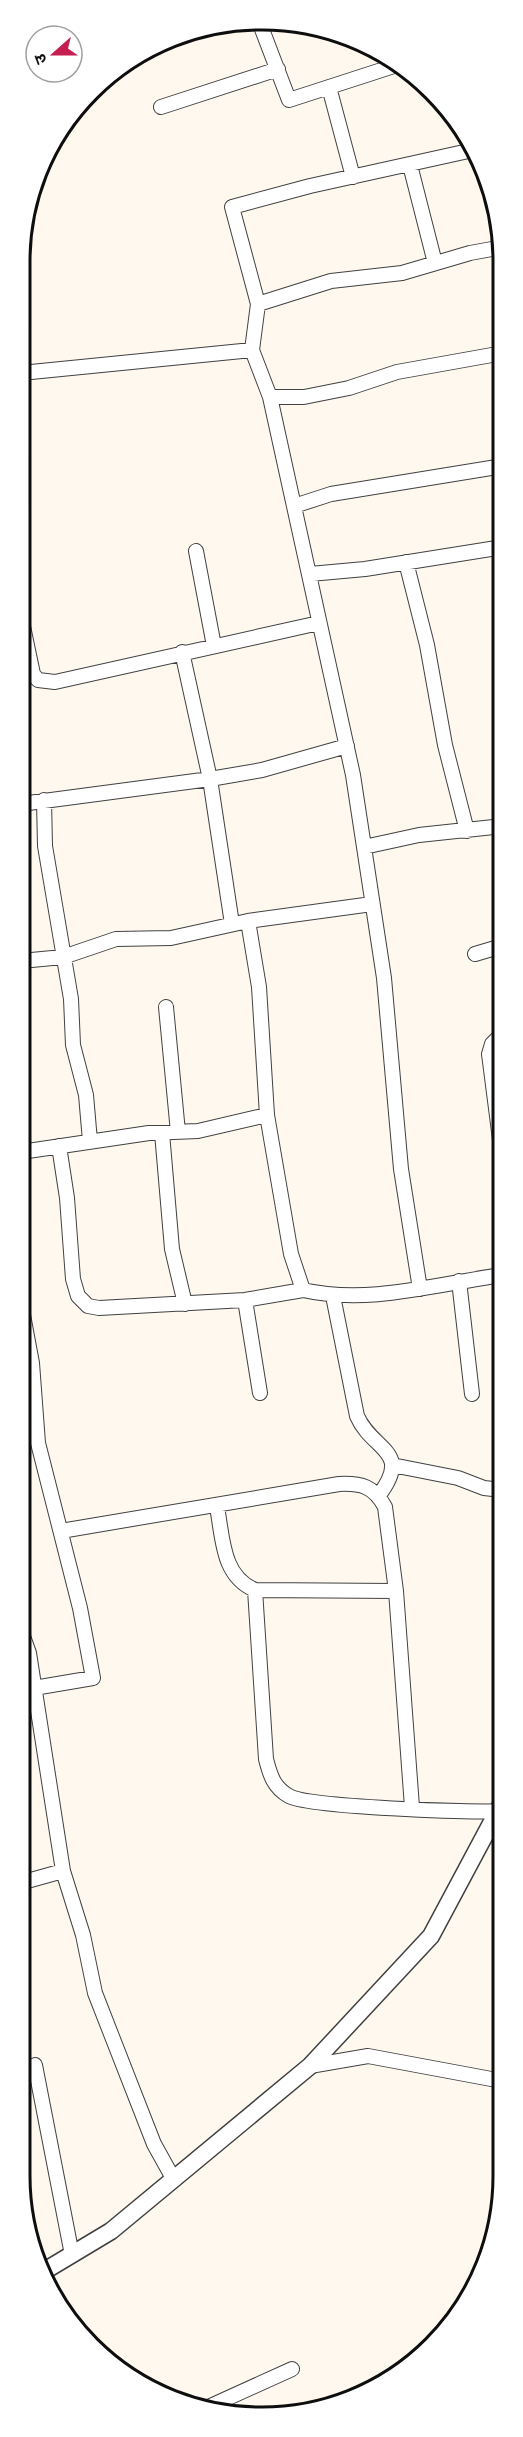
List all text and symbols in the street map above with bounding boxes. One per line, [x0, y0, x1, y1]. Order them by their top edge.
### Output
north arrow [24, 24, 84, 84]
text: उ [29, 51, 51, 67]

